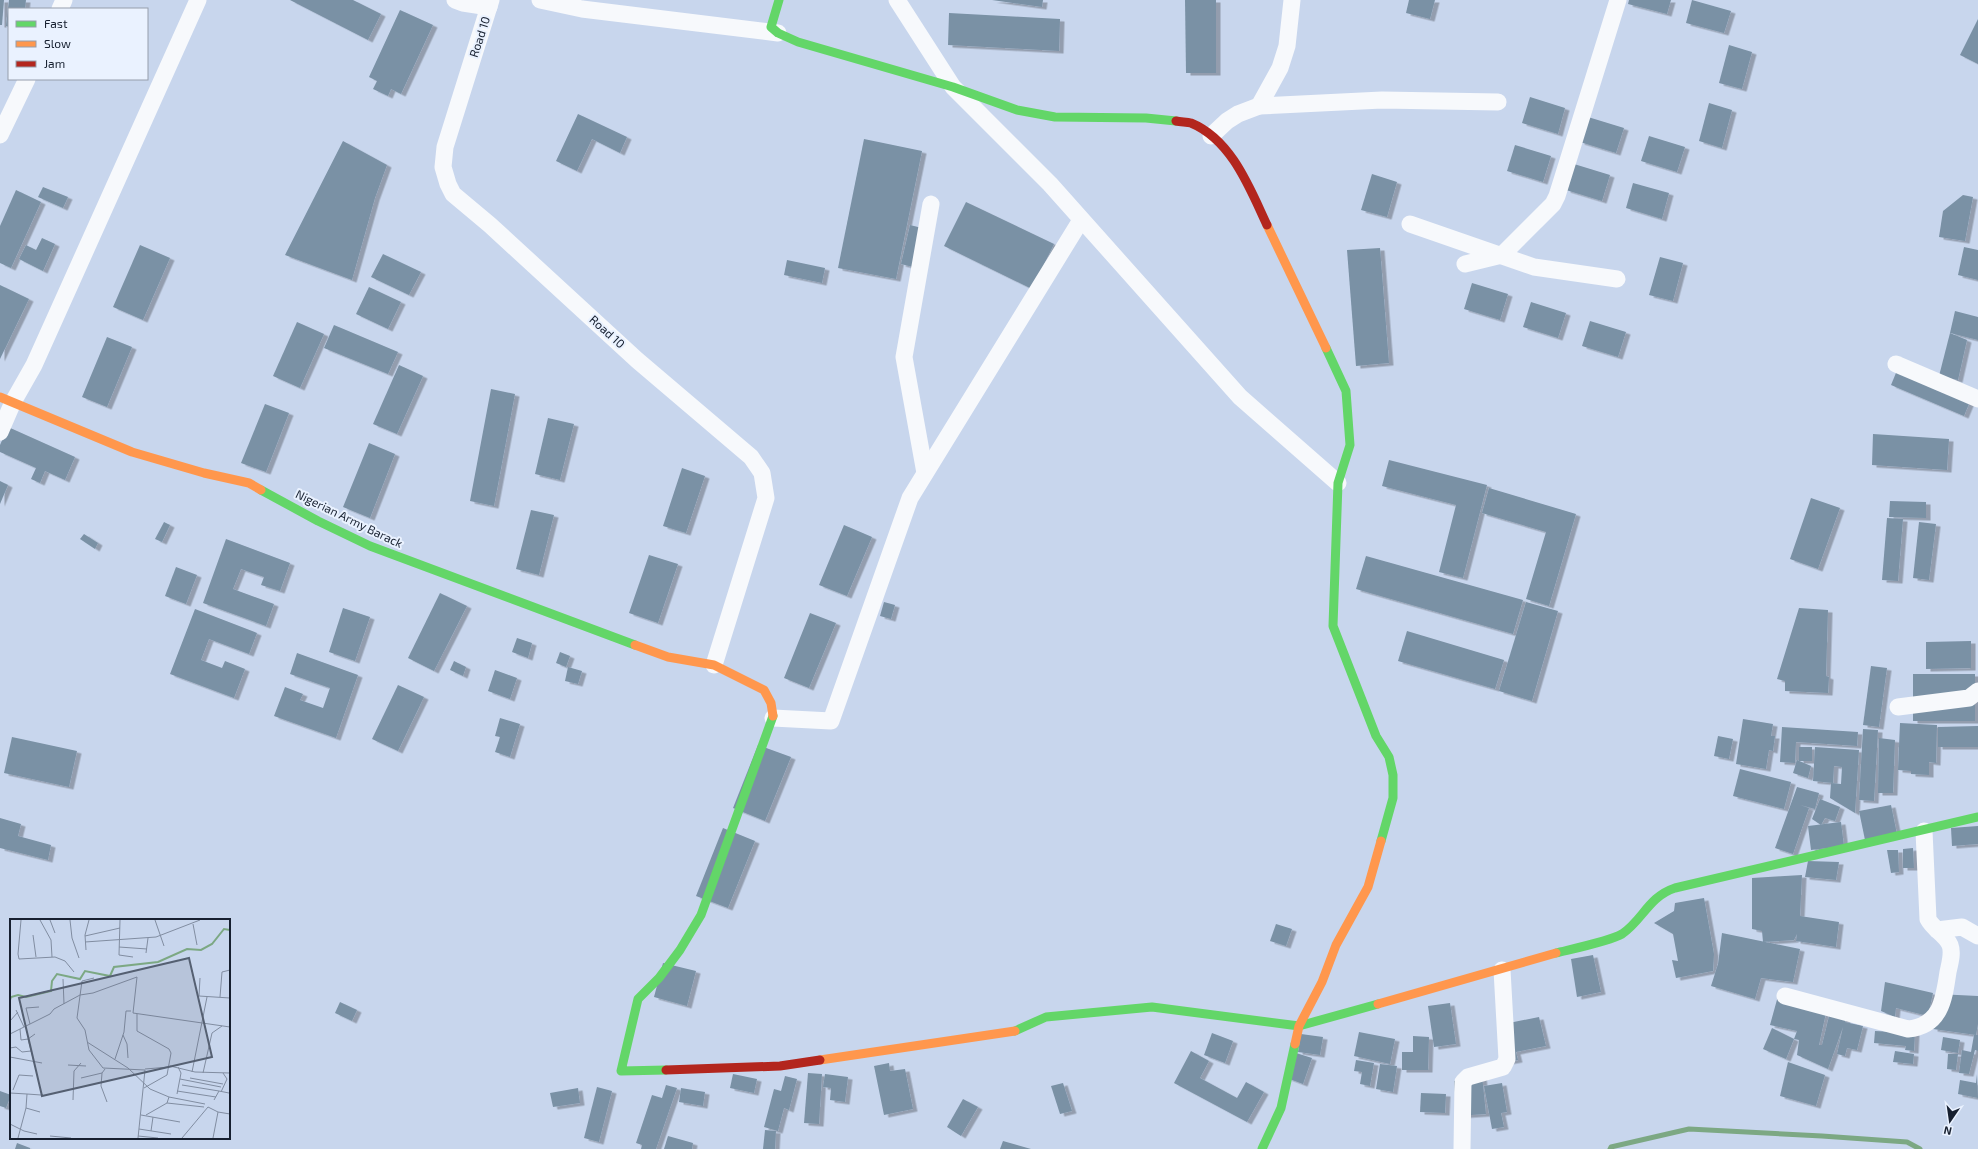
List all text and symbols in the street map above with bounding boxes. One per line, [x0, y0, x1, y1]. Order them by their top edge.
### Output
legend [8, 8, 148, 80]
street label: Road 10 [466, 14, 492, 59]
text: Fast [44, 16, 68, 30]
text: Slow [44, 36, 71, 50]
text: Jam [44, 56, 65, 70]
street label: Road 10 [587, 312, 628, 351]
street label: Nigerian Army Barack [294, 486, 405, 550]
inset map [10, 919, 230, 1139]
north arrow [1930, 1101, 1970, 1141]
text: N [1942, 1124, 1953, 1138]

